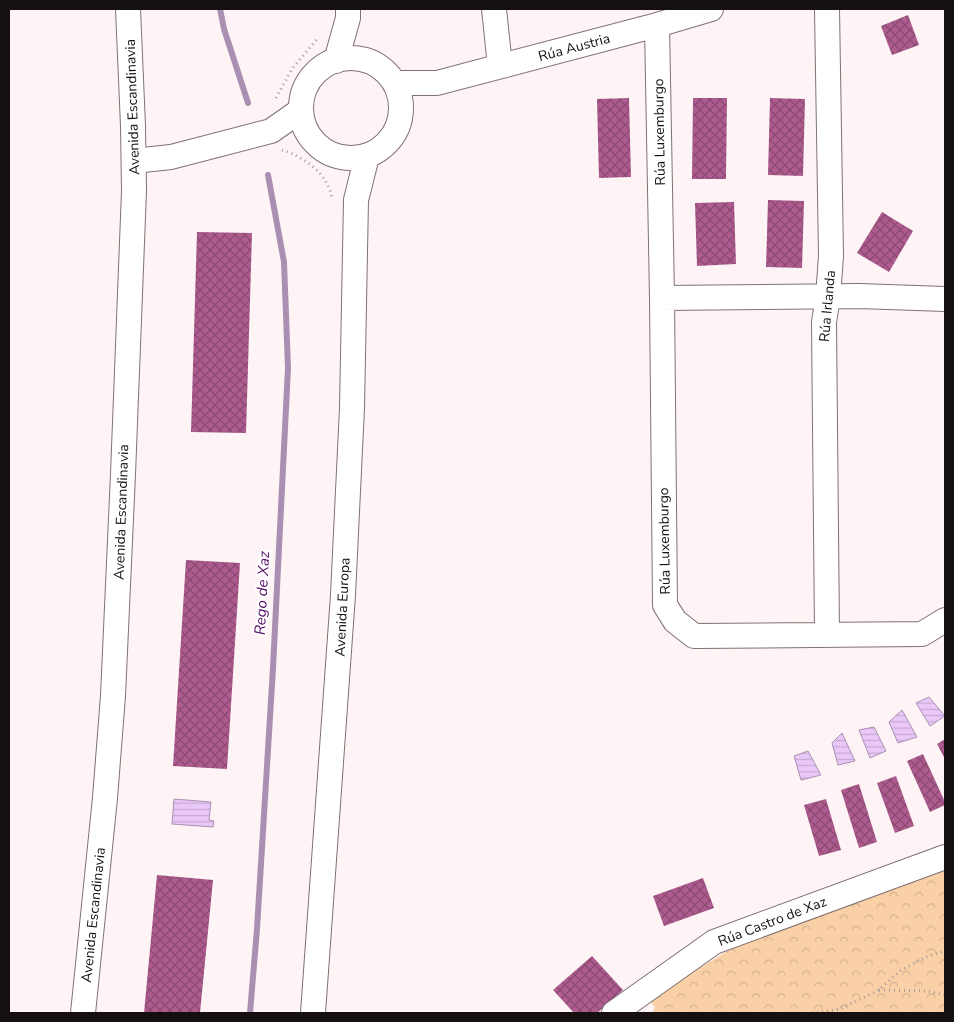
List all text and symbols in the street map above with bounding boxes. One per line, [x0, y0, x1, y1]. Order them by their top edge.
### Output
street label: Rúa Austria [536, 29, 612, 66]
street label: Avenida Escandinavia [121, 39, 144, 175]
street label: Rúa Luxemburgo [649, 78, 670, 186]
street label: Rúa Irlanda [815, 269, 840, 343]
street label: Avenida Escandinavia [110, 444, 133, 580]
street label: Rúa Luxemburgo [654, 487, 675, 595]
water label: Rego de Xaz [250, 550, 274, 635]
street label: Avenida Europa [330, 557, 355, 657]
street label: Avenida Escandinavia [77, 846, 110, 984]
street label: Rúa Castro de Xaz [715, 892, 830, 951]

